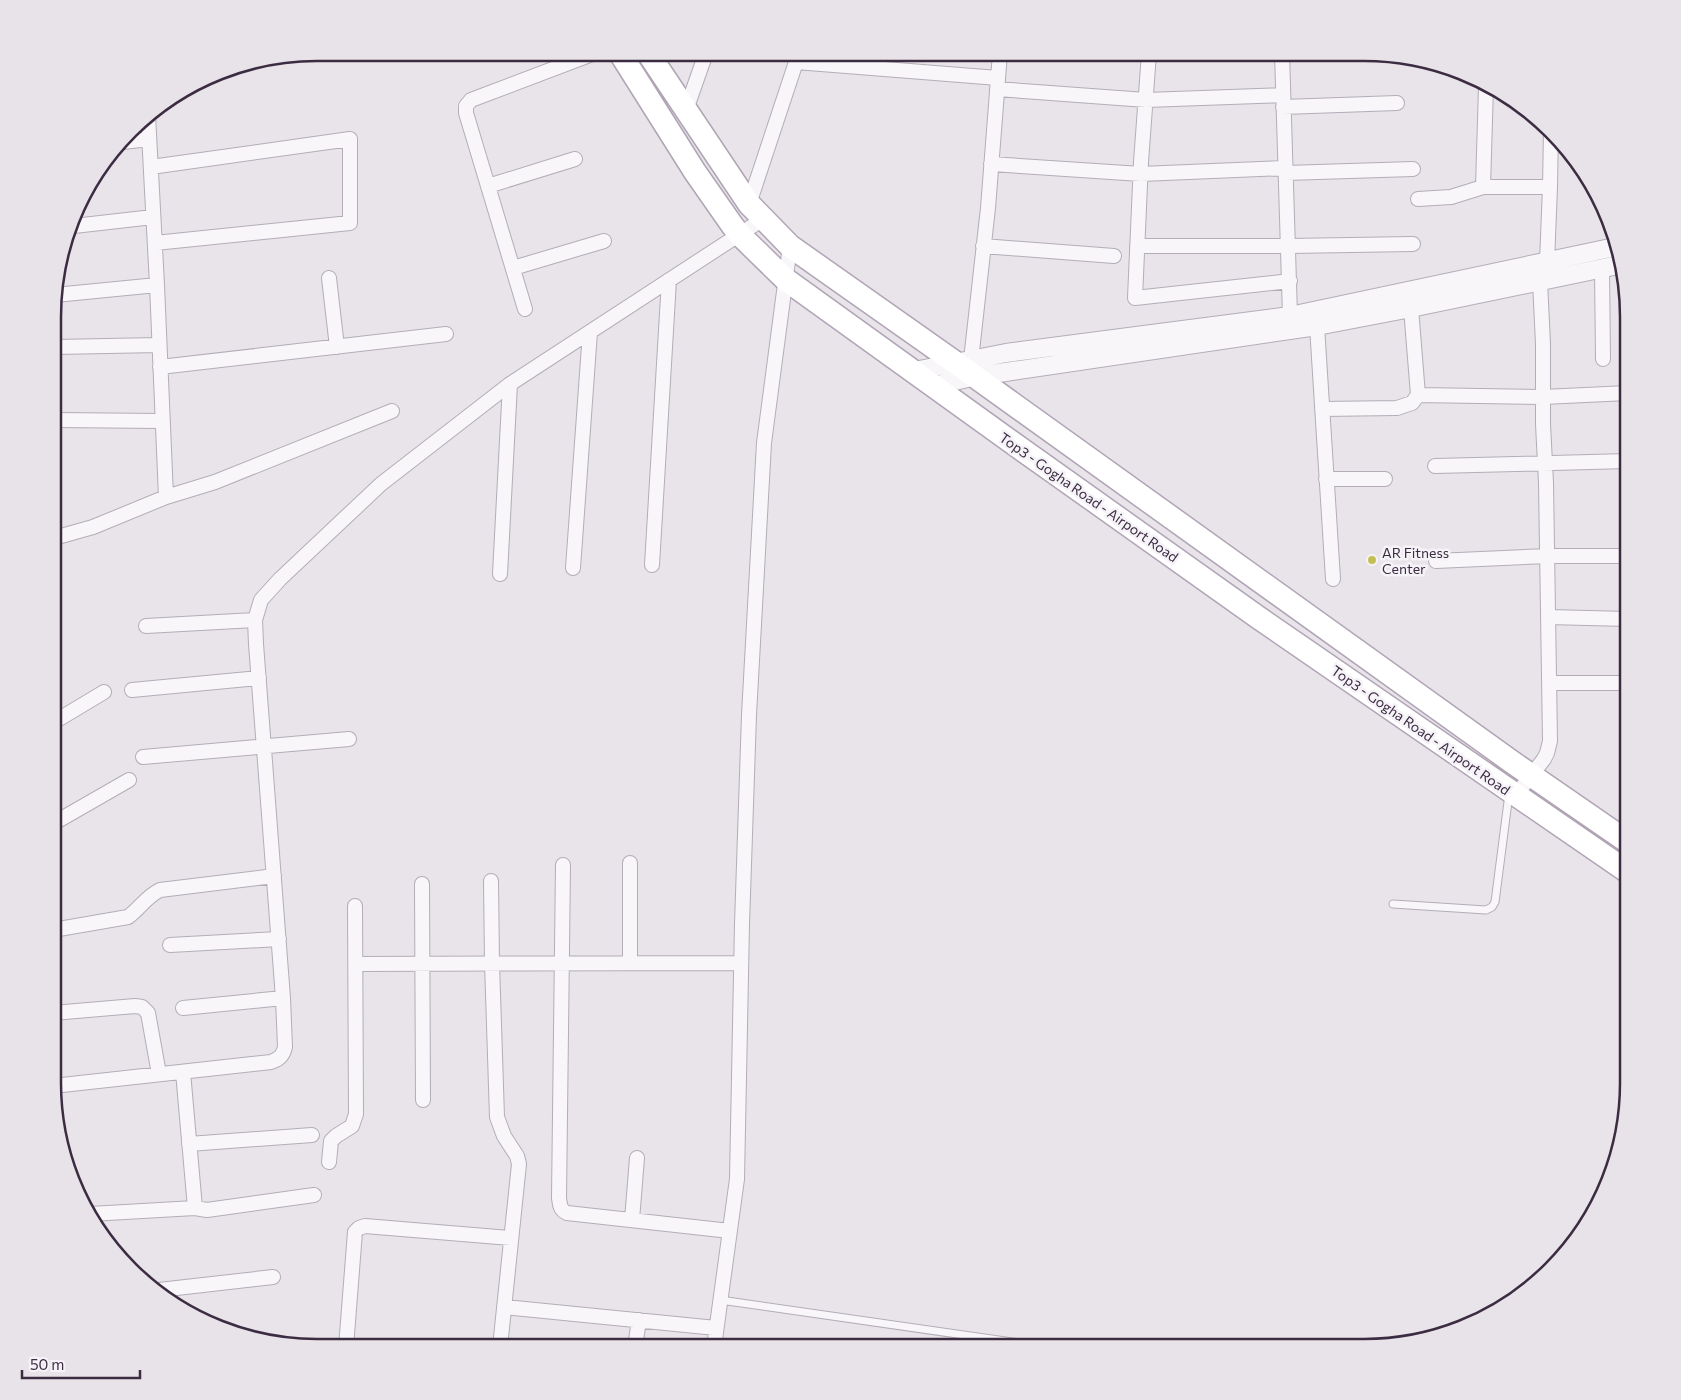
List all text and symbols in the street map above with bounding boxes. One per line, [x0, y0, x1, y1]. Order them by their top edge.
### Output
street label: Top3 - Gogha Road - Airport Road [996, 429, 1182, 565]
place label: AR Fitness Center [1382, 544, 1449, 577]
marker: AR Fitness Center [1366, 554, 1378, 566]
street label: Top3 - Gogha Road - Airport Road [1328, 662, 1514, 798]
scale bar [22, 1348, 140, 1380]
text: 50 m [30, 1355, 64, 1373]

